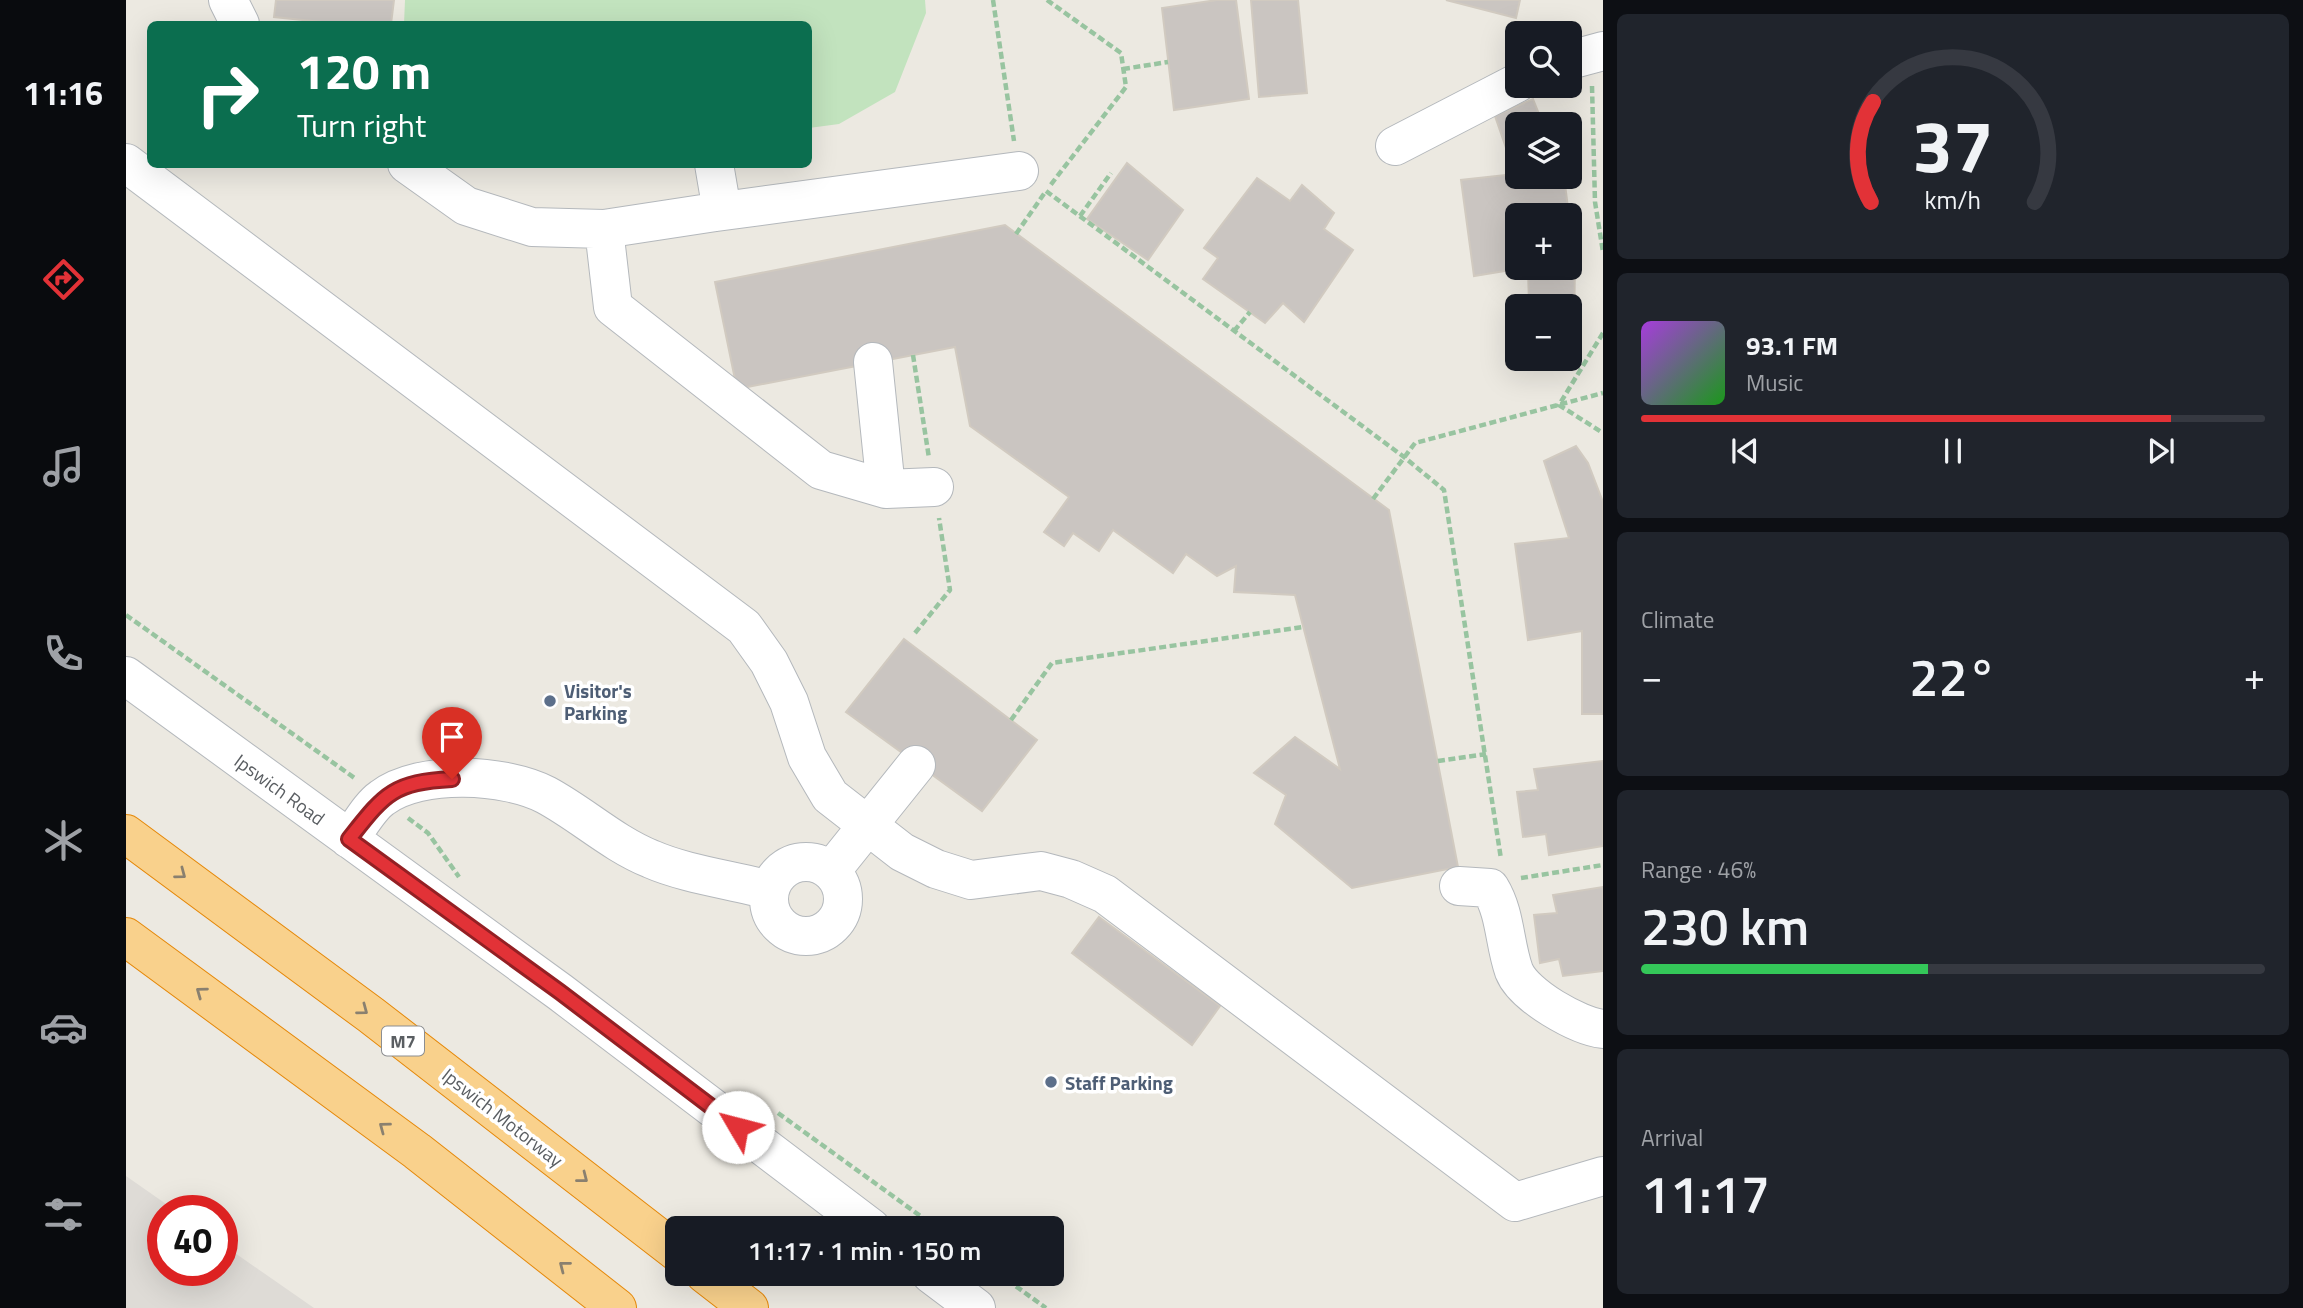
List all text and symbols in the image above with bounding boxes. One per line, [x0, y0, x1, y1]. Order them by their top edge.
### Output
map controls [1505, 21, 1582, 371]
button: search [1505, 21, 1582, 98]
text: 120 m [297, 33, 431, 108]
icon: right [182, 49, 273, 140]
text: 11:16 [23, 69, 103, 117]
text: 37 [1912, 91, 1994, 201]
text: Turn right [297, 101, 426, 149]
button: layers [1505, 112, 1582, 189]
text: km/h [1925, 181, 1981, 219]
button: + [1505, 203, 1582, 280]
icon: directions [39, 255, 88, 304]
button: − [1505, 294, 1582, 371]
text: 93.1 FM [1746, 326, 1838, 365]
text: Music [1746, 365, 1803, 400]
icon: previous [1726, 432, 1764, 470]
icon: pause [1934, 432, 1972, 470]
icon: next [2142, 432, 2180, 470]
icon: music [39, 442, 88, 491]
text: Climate [1641, 602, 1714, 637]
icon: phone [39, 629, 88, 678]
text: 22° [1909, 637, 1997, 716]
text: − [1641, 647, 1662, 705]
text: + [2244, 647, 2265, 705]
place label: Visitor's Parking [564, 676, 632, 727]
marker: Visitor's Parking [542, 693, 558, 709]
pin [422, 707, 482, 779]
icon: arrive [433, 718, 471, 756]
street label: Ipswich Road [229, 746, 331, 832]
icon: climate [39, 816, 88, 865]
text: Range · 46% [1641, 852, 1756, 887]
one-way arrow [173, 866, 186, 879]
text: 230 km [1641, 886, 1809, 965]
one-way arrow [196, 987, 209, 1000]
one-way arrow [355, 1002, 368, 1014]
icon: car [39, 1003, 88, 1052]
road number: M7 [382, 1026, 424, 1056]
street label: Ipswich Motorway [436, 1060, 570, 1174]
place label: Staff Parking [1065, 1068, 1173, 1097]
marker: Staff Parking [1043, 1074, 1059, 1090]
position arrow [701, 1090, 775, 1164]
text: Arrival [1641, 1120, 1703, 1155]
one-way arrow [379, 1122, 392, 1135]
text: 11:17 [1641, 1154, 1770, 1233]
one-way arrow [575, 1170, 587, 1183]
icon: filters [39, 1190, 88, 1239]
speed limit sign: 40 [147, 1195, 238, 1286]
text: 11:17 · 1 min · 150 m [748, 1231, 981, 1270]
one-way arrow [559, 1262, 572, 1274]

